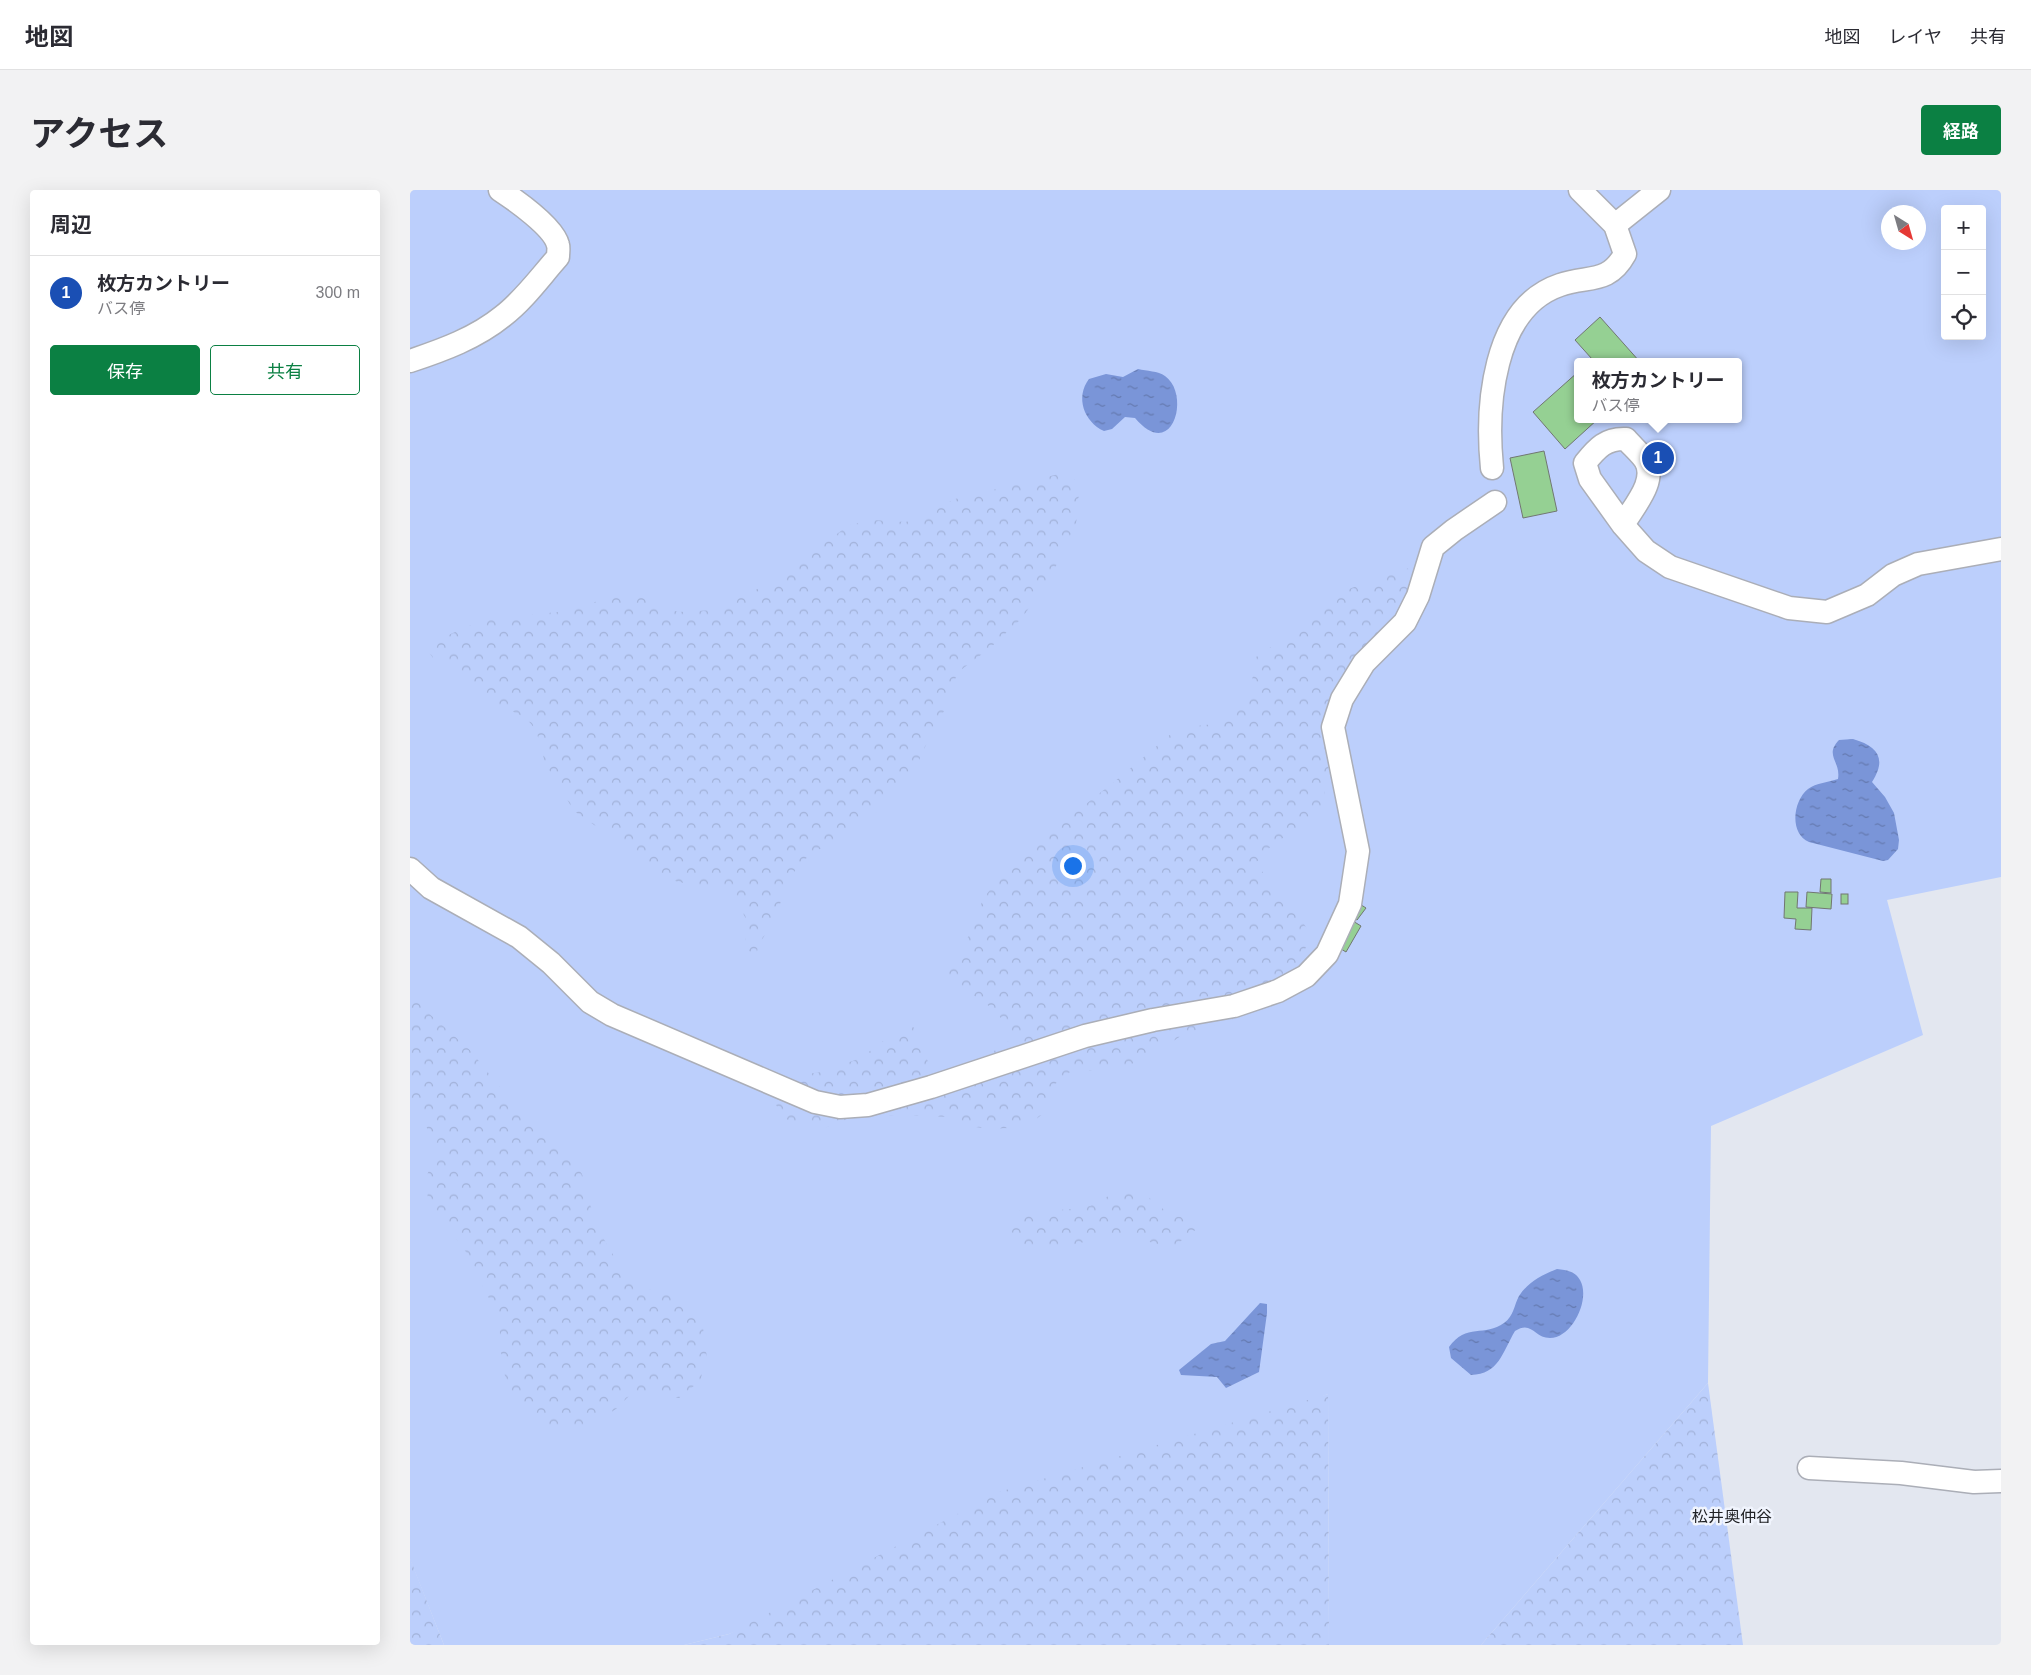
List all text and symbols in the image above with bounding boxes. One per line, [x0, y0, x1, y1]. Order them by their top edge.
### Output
text: 地図 [25, 23, 73, 50]
text: 地図 [1825, 27, 1861, 47]
text: レイヤ [1889, 27, 1942, 47]
text: 共有 [1970, 27, 2006, 47]
button: 経路 [1921, 105, 2001, 155]
text: アクセス [30, 114, 168, 153]
north arrow [1881, 205, 1926, 250]
map controls [1941, 205, 1986, 340]
button: + [1941, 205, 1986, 250]
text: 周辺 [50, 213, 92, 236]
button: − [1941, 250, 1986, 295]
text: 枚方カントリー [97, 273, 230, 294]
text: 1 [62, 284, 70, 301]
text: 300 m [316, 284, 360, 301]
button: locate [1941, 295, 1986, 340]
text: バス停 [97, 300, 145, 317]
button: 保存 [50, 345, 200, 395]
button: 共有 [210, 345, 360, 395]
popup [1574, 358, 1742, 423]
text: 枚方カントリー [1591, 370, 1725, 391]
text: バス停 [1591, 397, 1640, 414]
pin: 1 [1642, 439, 1674, 477]
your location [1060, 853, 1086, 879]
district label: 松井奥仲谷 [1692, 1508, 1772, 1525]

